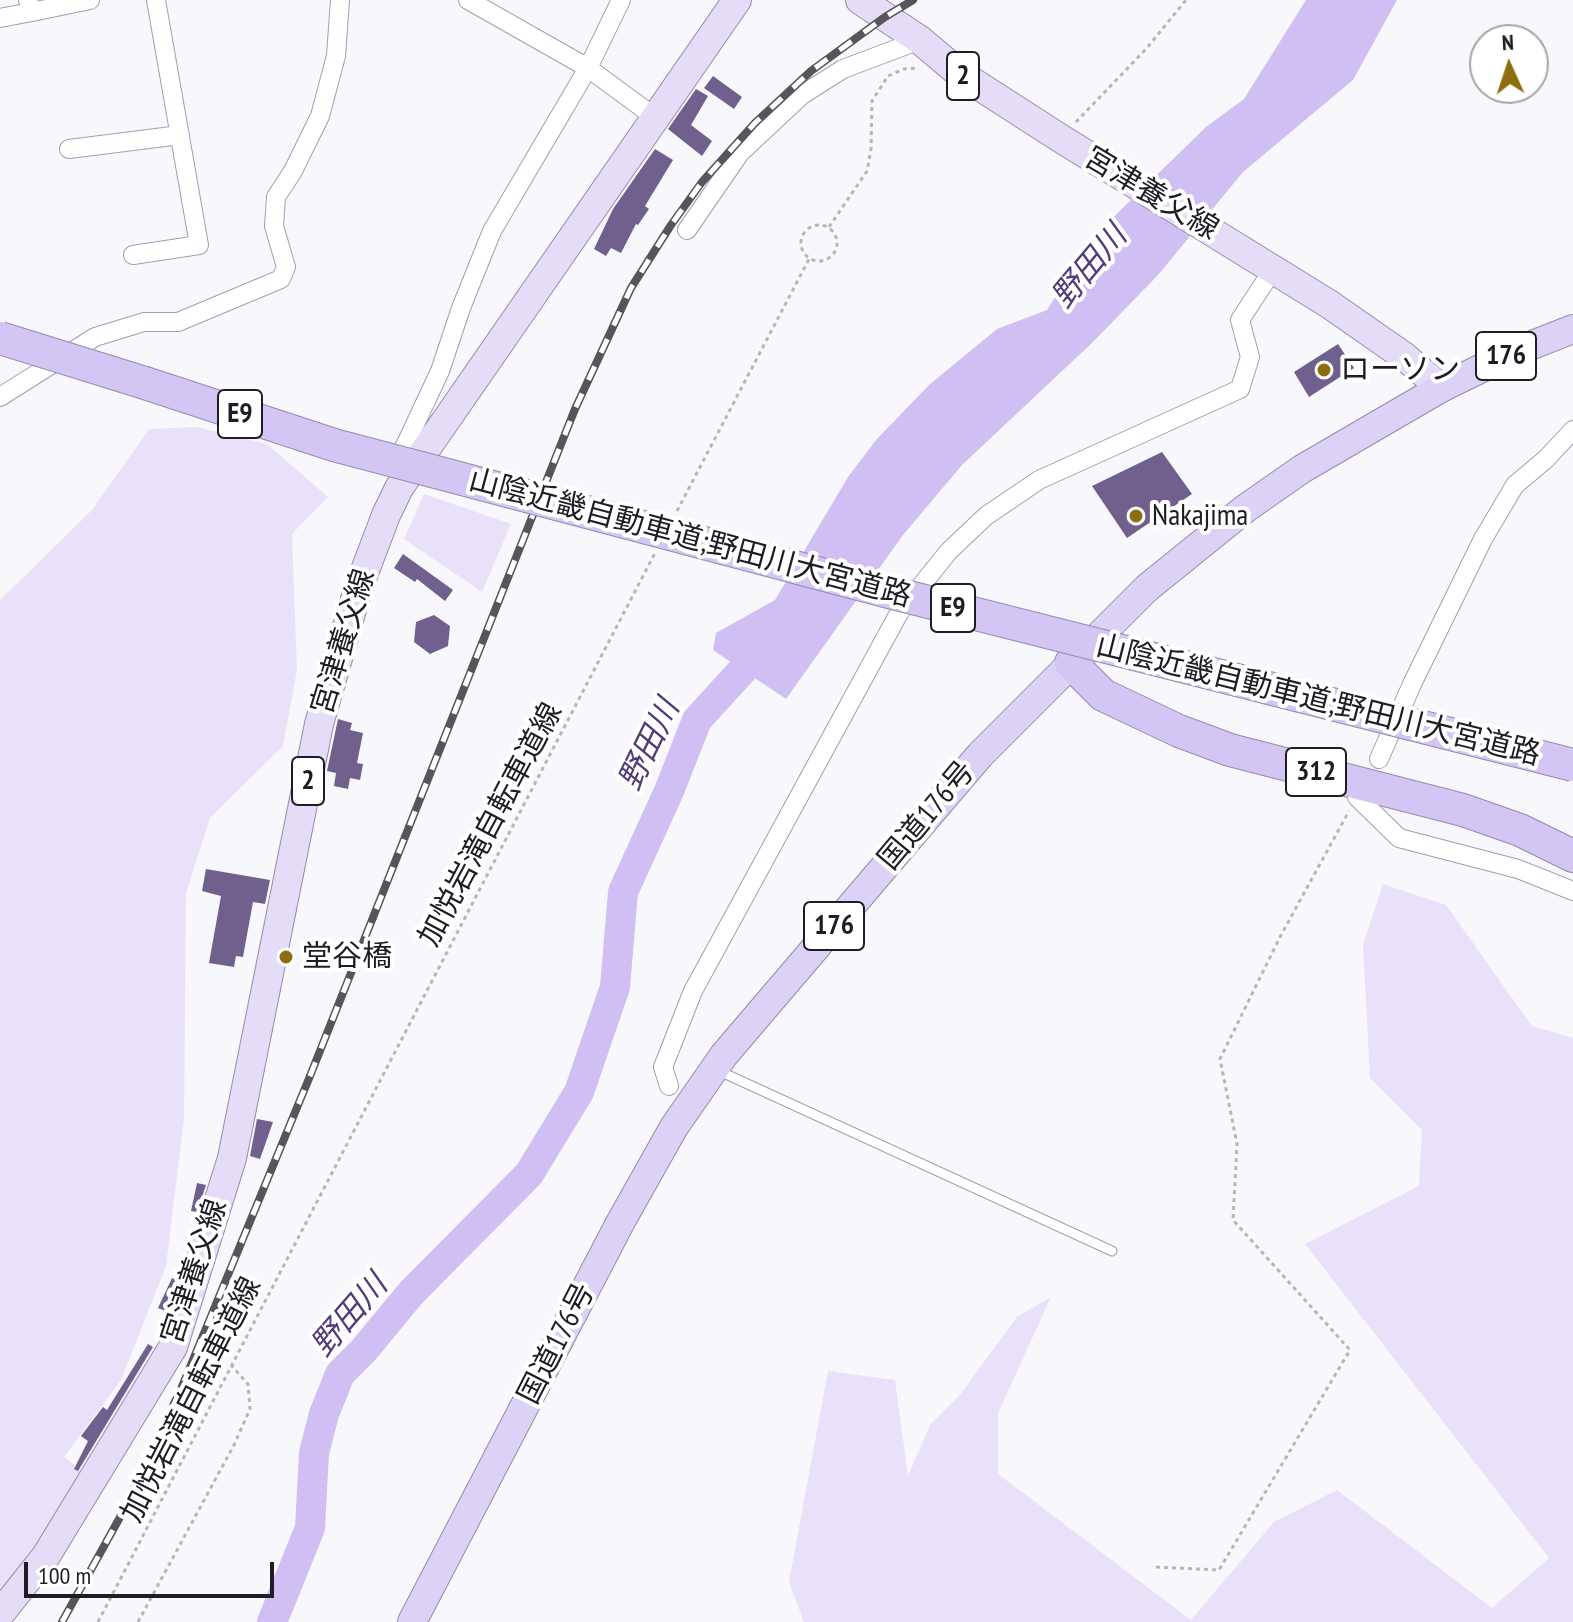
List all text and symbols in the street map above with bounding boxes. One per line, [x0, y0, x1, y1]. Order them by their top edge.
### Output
north arrow [1469, 24, 1549, 104]
text: N [1501, 28, 1515, 56]
road number: 2 [947, 52, 979, 100]
street label: 宮津養父線 [1077, 140, 1225, 248]
water label: 野田川 [1044, 218, 1136, 316]
road number: 176 [1476, 332, 1536, 380]
place label: ローソン [1340, 352, 1460, 388]
marker: ローソン [1315, 361, 1333, 379]
road number: E9 [218, 390, 262, 438]
street label: 山陰近畿自動車道;野田川大宮道路 [465, 463, 915, 615]
place label: Nakajima [1152, 498, 1248, 534]
marker: Nakajima [1127, 507, 1145, 525]
street label: 宮津養父線 [305, 565, 383, 719]
road number: E9 [931, 584, 975, 632]
street label: 山陰近畿自動車道;野田川大宮道路 [1092, 628, 1544, 774]
water label: 野田川 [612, 693, 688, 797]
street label: 加悦岩滝自転車道線 [412, 697, 570, 953]
road number: 312 [1286, 748, 1346, 796]
street label: 国道176号 [871, 754, 983, 878]
road number: 2 [292, 757, 324, 805]
road number: 176 [804, 902, 864, 950]
place label: 堂谷橋 [302, 939, 392, 975]
marker: 堂谷橋 [277, 948, 295, 966]
street label: 宮津養父線 [155, 1195, 235, 1349]
water label: 野田川 [304, 1267, 396, 1365]
street label: 加悦岩滝自転車道線 [115, 1272, 269, 1528]
street label: 国道176号 [511, 1278, 603, 1410]
scale bar [28, 1546, 278, 1596]
text: 100 m [38, 1560, 91, 1591]

